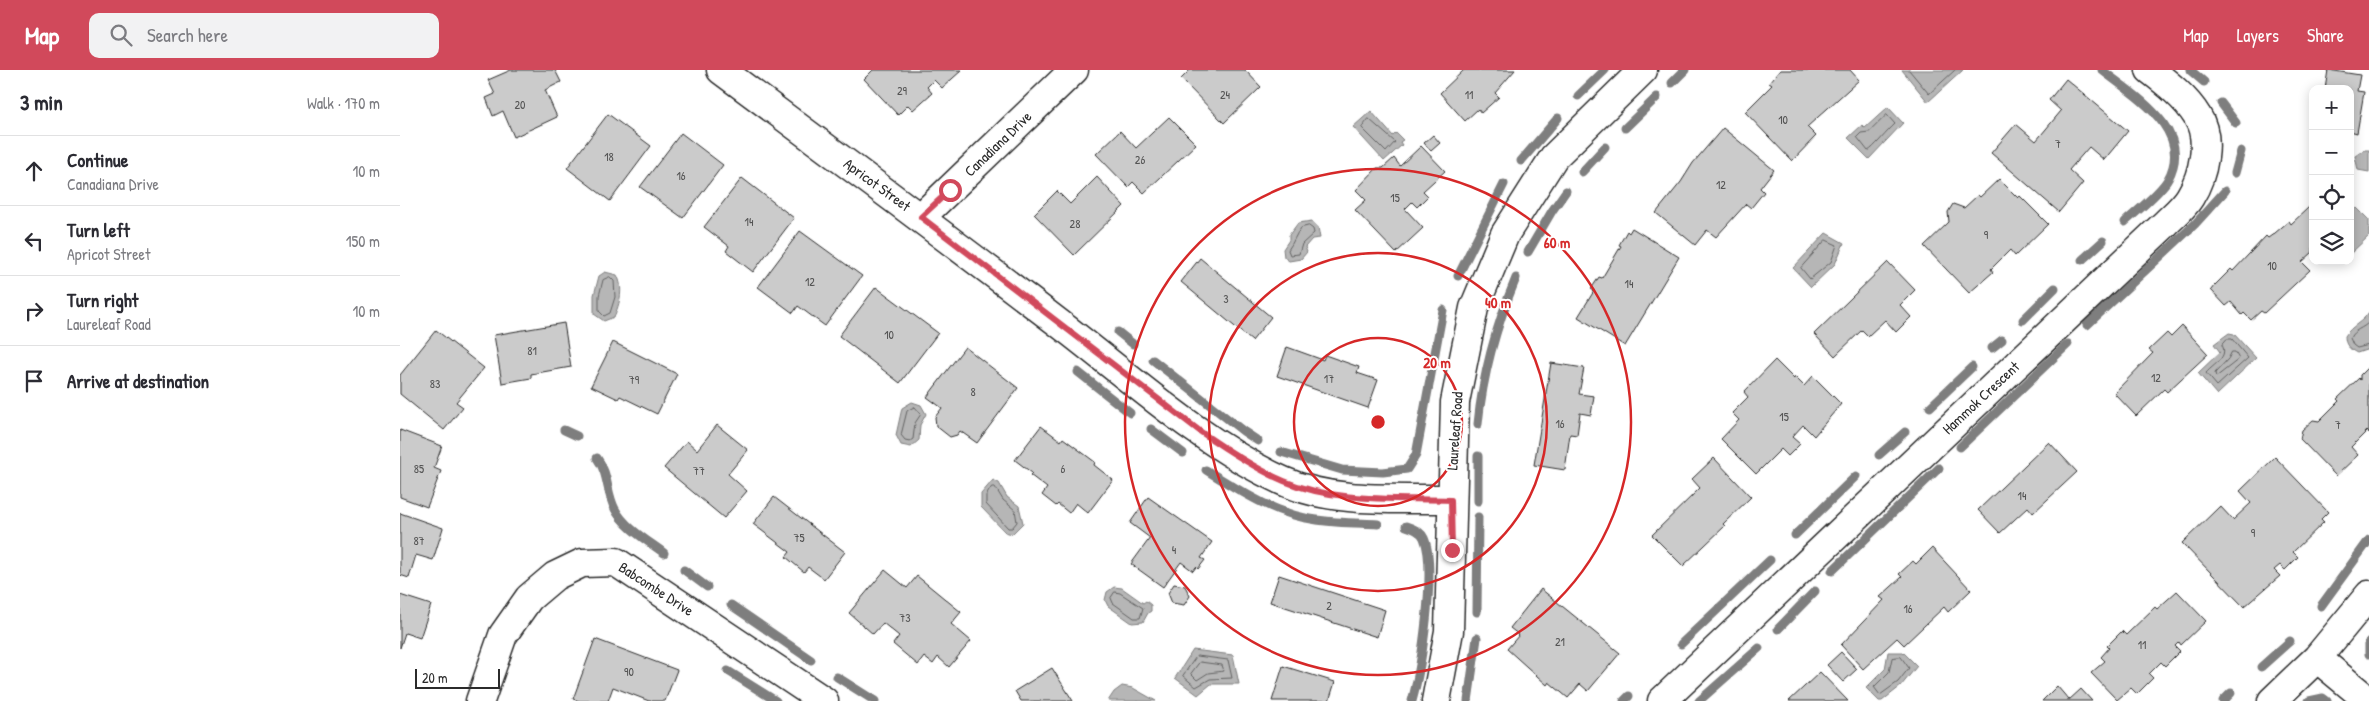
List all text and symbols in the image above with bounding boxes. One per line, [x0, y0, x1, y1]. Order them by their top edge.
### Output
search box [89, 13, 439, 58]
text: Map [25, 19, 59, 51]
icon: search [107, 21, 135, 49]
text: Search here [147, 22, 228, 48]
text: Map [2183, 23, 2209, 48]
text: Layers [2237, 23, 2279, 48]
text: Share [2307, 23, 2344, 48]
house number: 29 [897, 82, 908, 99]
map controls [2309, 85, 2354, 265]
button: + [2309, 85, 2354, 130]
house number: 24 [1220, 86, 1231, 103]
house number: 11 [1465, 86, 1473, 103]
text: 3 min [20, 88, 63, 117]
text: Walk · 170 m [307, 92, 380, 114]
house number: 20 [515, 96, 526, 113]
street label: Canadiana Drive [959, 106, 1036, 181]
house number: 10 [1778, 111, 1788, 128]
button: − [2309, 130, 2354, 175]
house number: 7 [2055, 135, 2061, 152]
text: Continue [67, 147, 128, 173]
house number: 18 [604, 148, 614, 165]
house number: 26 [1135, 151, 1145, 168]
street label: Apricot Street [839, 153, 916, 217]
icon: ahead [20, 157, 48, 185]
text: 10 m [352, 160, 380, 182]
house number: 16 [676, 167, 686, 184]
text: Canadiana Drive [67, 173, 159, 195]
button: locate [2309, 175, 2354, 220]
house number: 12 [1716, 176, 1726, 193]
route start [939, 179, 962, 202]
house number: 15 [1390, 189, 1400, 206]
house number: 14 [745, 213, 754, 230]
house number: 28 [1070, 215, 1080, 232]
text: Turn left [67, 217, 130, 243]
button: layers [2309, 220, 2354, 265]
house number: 9 [1984, 226, 1989, 243]
icon: left [20, 227, 48, 255]
text: 150 m [346, 230, 380, 252]
text: 60 m [1544, 232, 1570, 253]
text: Apricot Street [67, 243, 151, 265]
house number: 10 [2267, 257, 2277, 274]
house number: 12 [805, 273, 815, 290]
house number: 14 [1625, 275, 1634, 292]
text: Turn right [67, 287, 138, 313]
house number: 3 [1223, 290, 1229, 307]
text: 40 m [1485, 292, 1511, 313]
icon: right [20, 297, 48, 325]
text: 10 m [352, 300, 380, 322]
text: Laureleaf Road [67, 313, 151, 335]
house number: 10 [884, 326, 894, 343]
house number: 81 [527, 342, 537, 359]
text: 20 m [1423, 352, 1451, 373]
street label: Hammok Crescent [1937, 356, 2024, 439]
icon: arrive [20, 367, 48, 395]
text: Arrive at destination [67, 368, 209, 394]
house number: 12 [2151, 369, 2161, 386]
house number: 17 [1324, 370, 1334, 387]
house number: 79 [629, 371, 640, 388]
house number: 83 [430, 375, 440, 392]
house number: 8 [970, 383, 976, 400]
street label: Laureleaf Road [1441, 391, 1468, 471]
house number: 15 [1779, 408, 1789, 425]
centre of rings [1369, 413, 1387, 431]
house number: 16 [1555, 415, 1565, 432]
house number: 7 [2335, 416, 2341, 433]
house number: 85 [414, 460, 424, 477]
house number: 6 [1061, 460, 1066, 477]
house number: 77 [693, 462, 705, 479]
house number: 14 [2018, 487, 2027, 504]
house number: 9 [2251, 524, 2256, 541]
house number: 75 [793, 529, 805, 546]
house number: 87 [413, 532, 425, 549]
route end [1441, 539, 1464, 562]
house number: 4 [1172, 541, 1177, 558]
street label: Babcombe Drive [615, 556, 698, 621]
house number: 2 [1326, 597, 1332, 614]
house number: 16 [1903, 600, 1913, 617]
house number: 73 [899, 609, 911, 626]
house number: 21 [1555, 633, 1565, 650]
house number: 11 [2138, 636, 2146, 653]
house number: 90 [624, 663, 634, 680]
scale bar [415, 666, 500, 689]
text: 20 m [422, 668, 448, 687]

